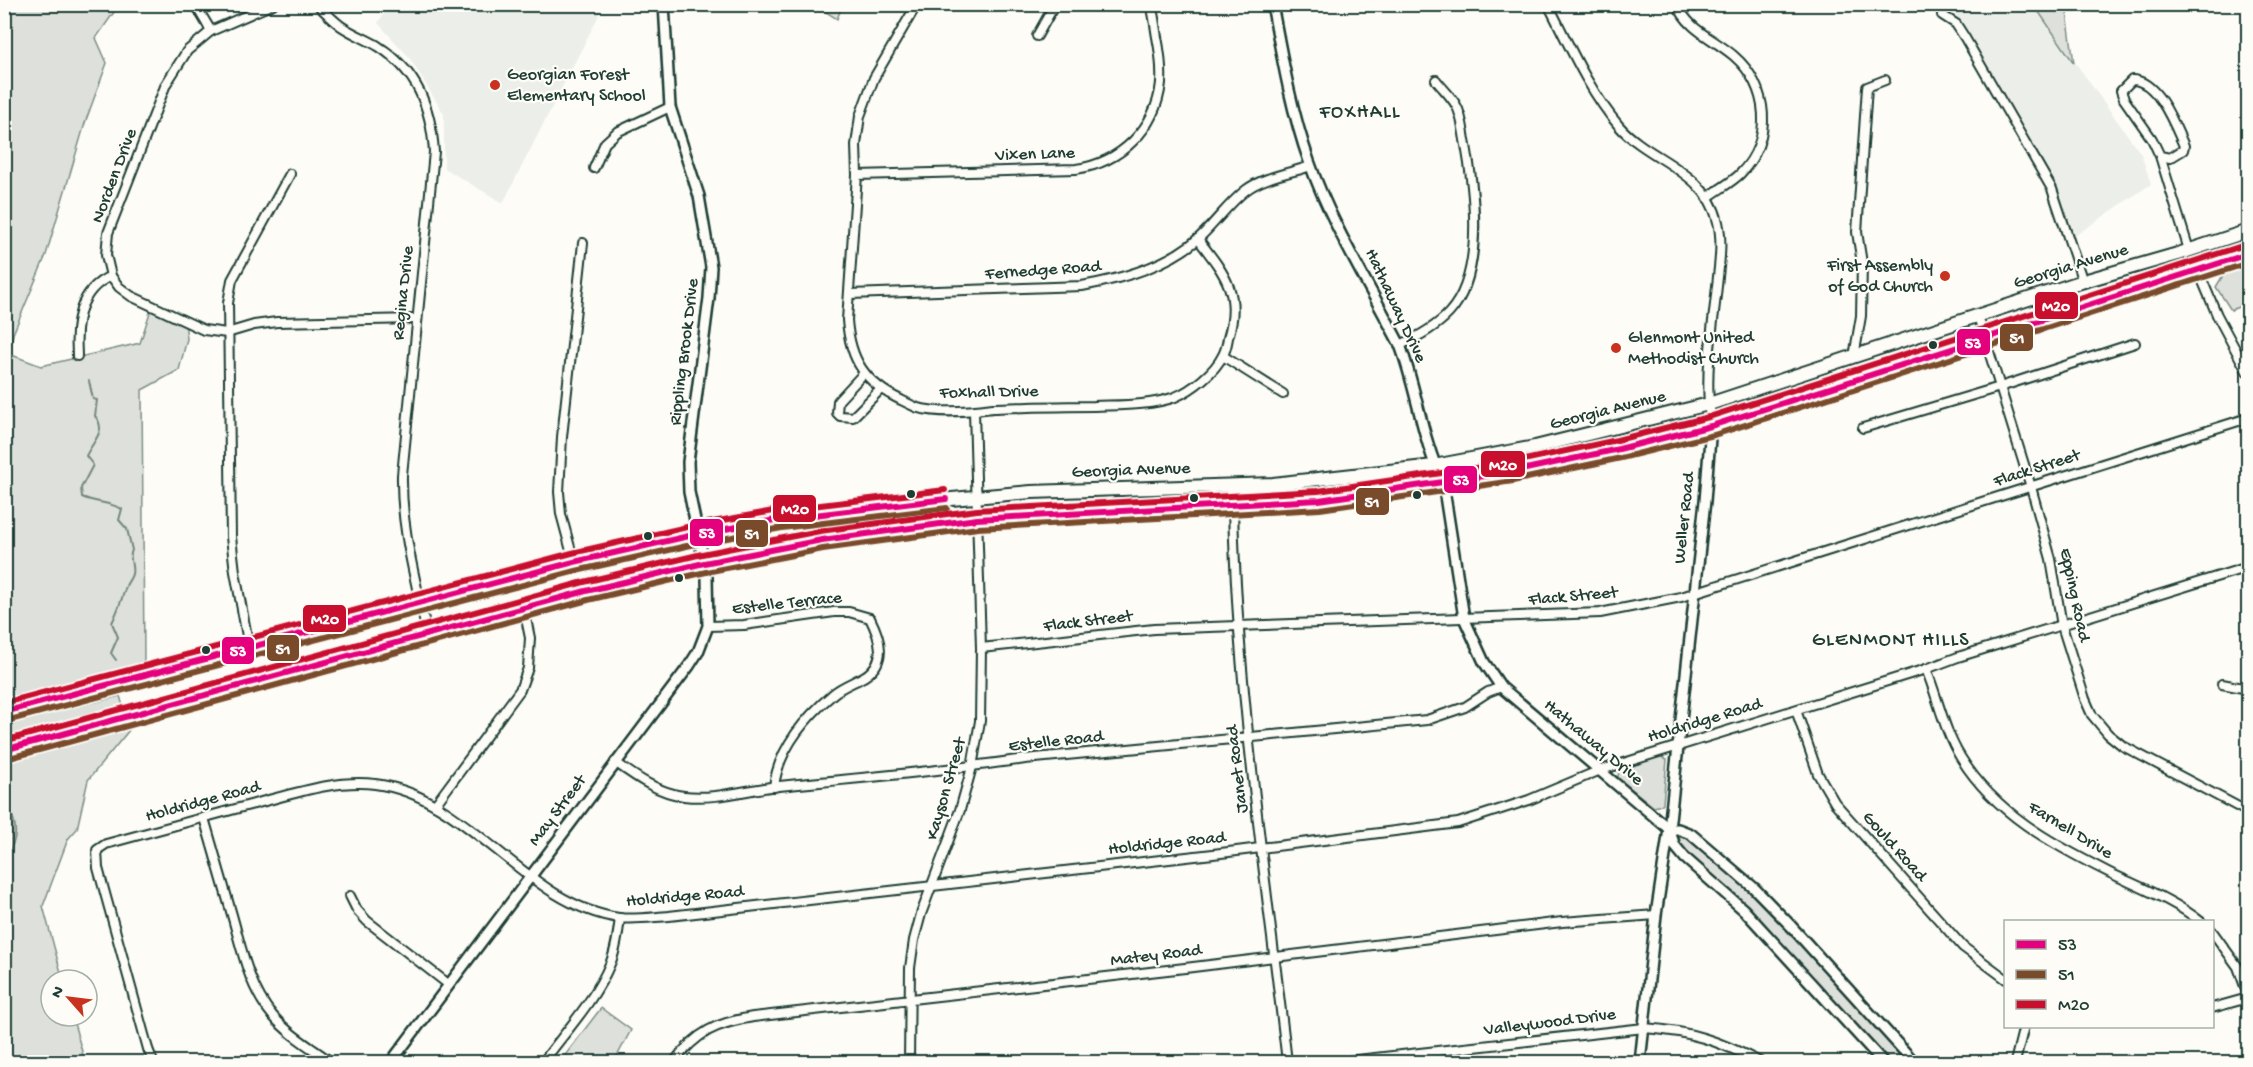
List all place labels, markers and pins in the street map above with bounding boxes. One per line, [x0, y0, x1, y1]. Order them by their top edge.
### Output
place label: Georgian Forest Elementary School [507, 65, 646, 107]
marker: Georgian Forest Elementary School [488, 78, 502, 92]
place label: First Assembly of God Church [1826, 256, 1933, 298]
marker: First Assembly of God Church [1938, 269, 1952, 283]
place label: Glenmont United Methodist Church [1628, 328, 1759, 370]
unlabelled marker [1927, 339, 1939, 351]
marker: Glenmont United Methodist Church [1609, 341, 1623, 355]
unlabelled marker [905, 488, 917, 500]
unlabelled marker [1411, 489, 1423, 501]
unlabelled marker [1188, 492, 1200, 504]
unlabelled marker [642, 530, 654, 542]
unlabelled marker [673, 572, 685, 584]
unlabelled marker [200, 644, 212, 656]

